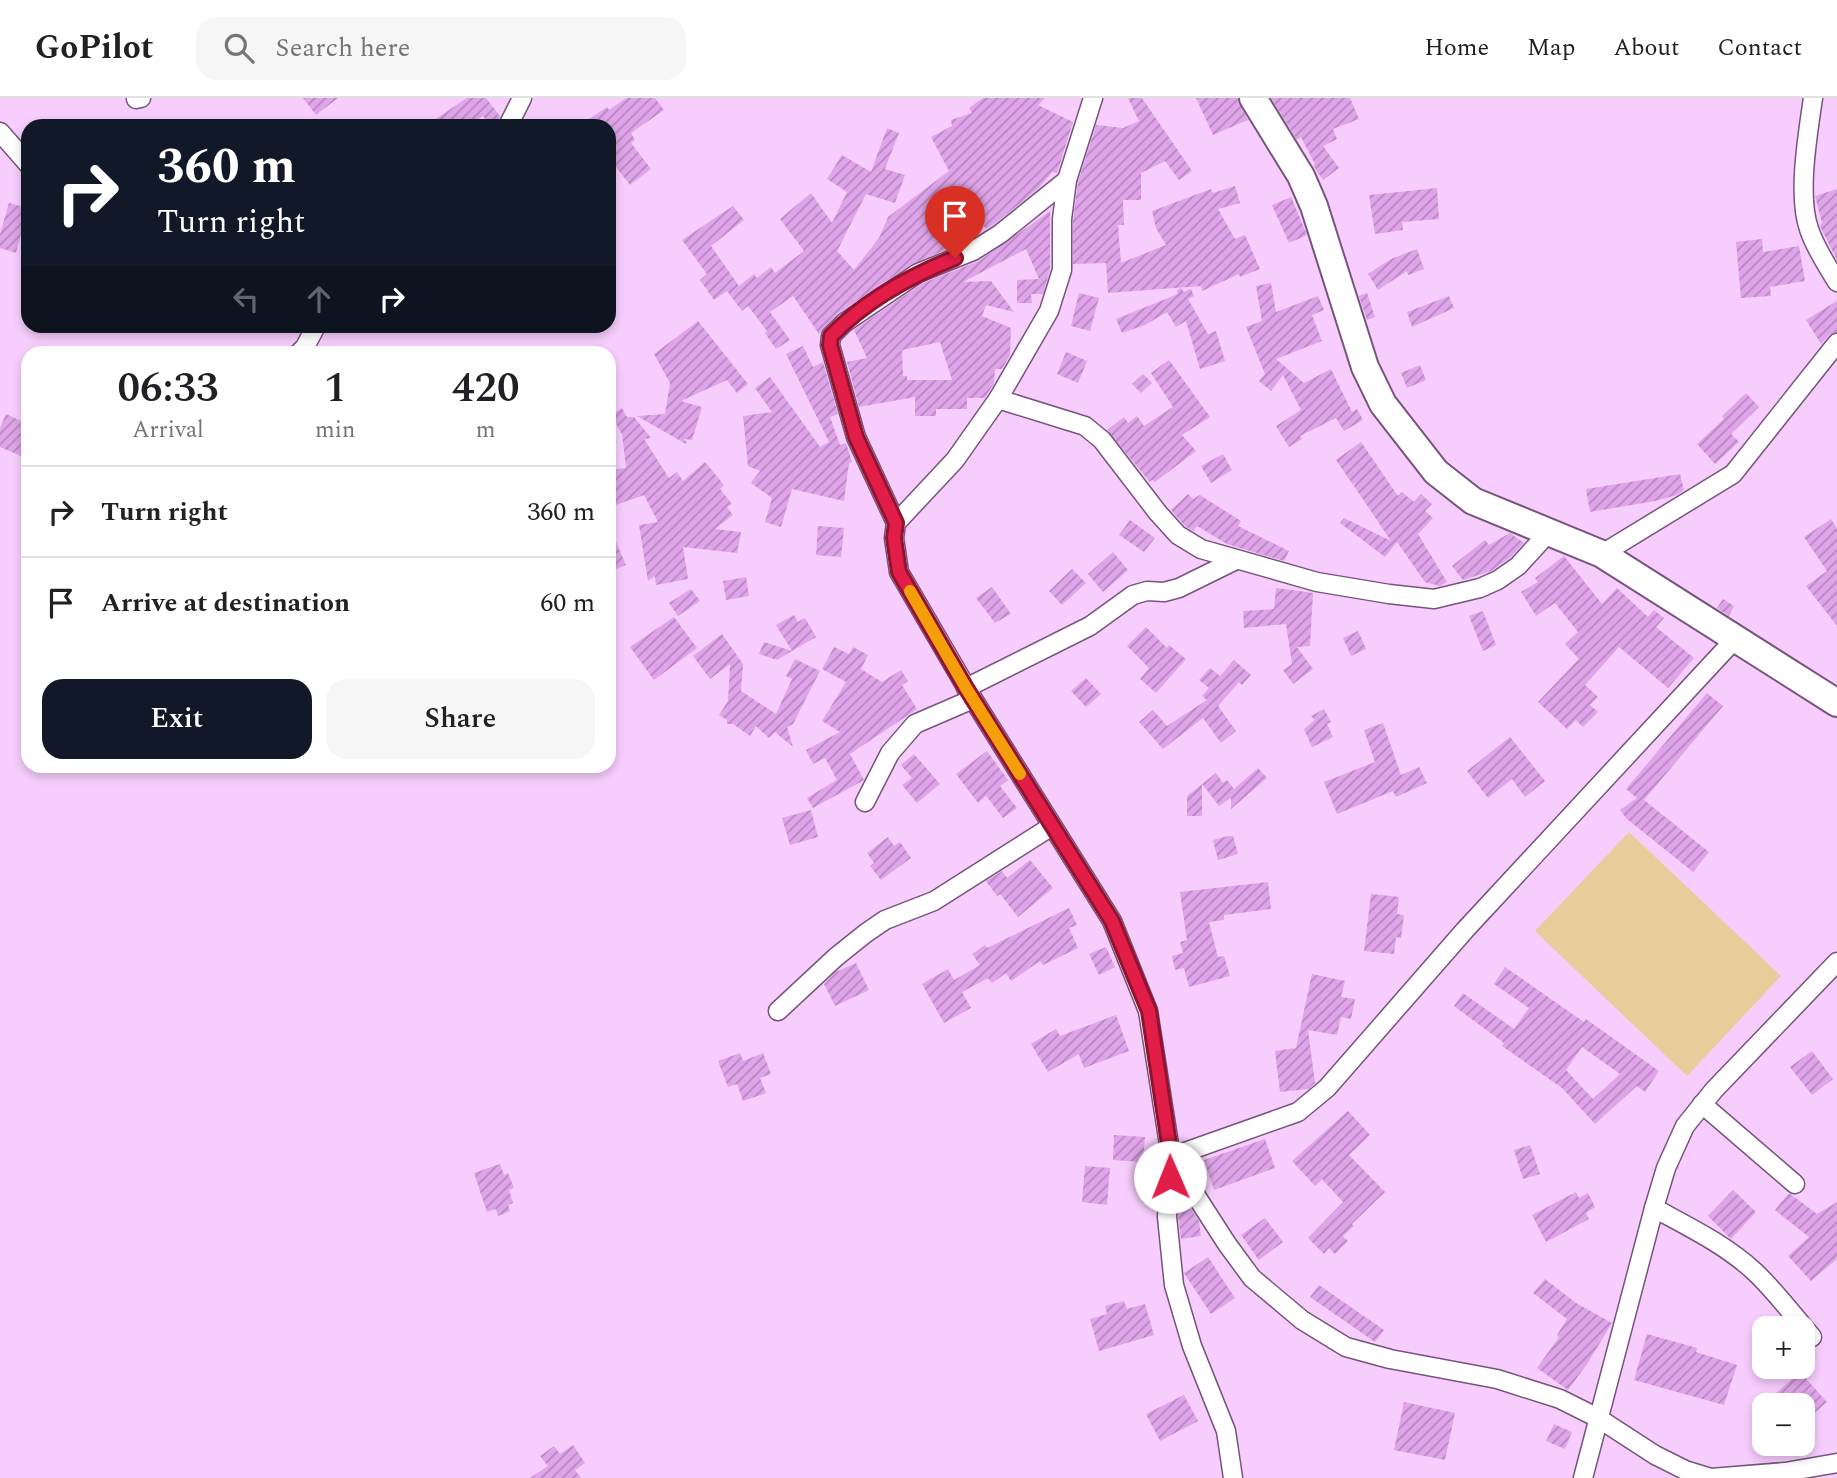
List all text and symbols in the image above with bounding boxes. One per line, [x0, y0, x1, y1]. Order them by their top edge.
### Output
search box [196, 17, 686, 80]
text: GoPilot [35, 23, 154, 73]
text: Search here [276, 28, 410, 68]
icon: search [220, 29, 258, 67]
text: Home [1424, 30, 1489, 66]
text: Map [1527, 30, 1575, 66]
text: About [1613, 30, 1679, 66]
text: Contact [1717, 30, 1802, 66]
text: 360 m [157, 130, 296, 205]
icon: right [42, 147, 133, 238]
pin [925, 186, 985, 258]
icon: arrive [936, 197, 974, 235]
text: Turn right [157, 198, 305, 247]
icon: left [227, 280, 265, 318]
icon: ahead [300, 280, 338, 318]
icon: right [373, 280, 411, 318]
text: 06:33 [118, 357, 219, 420]
text: 1 [324, 357, 346, 420]
text: 420 [452, 357, 519, 420]
text: Arrival [132, 413, 204, 448]
text: min [315, 413, 355, 448]
text: m [476, 413, 496, 448]
text: Turn right [101, 492, 228, 532]
text: 360 m [527, 492, 595, 532]
icon: right [42, 493, 80, 531]
text: Arrive at destination [101, 583, 350, 623]
text: 60 m [540, 583, 595, 623]
icon: arrive [42, 584, 80, 622]
button: Exit [42, 679, 312, 759]
button: Share [326, 679, 595, 759]
position arrow [1133, 1140, 1207, 1214]
map controls [1752, 1316, 1815, 1456]
button: + [1752, 1316, 1815, 1379]
button: − [1752, 1393, 1815, 1456]

